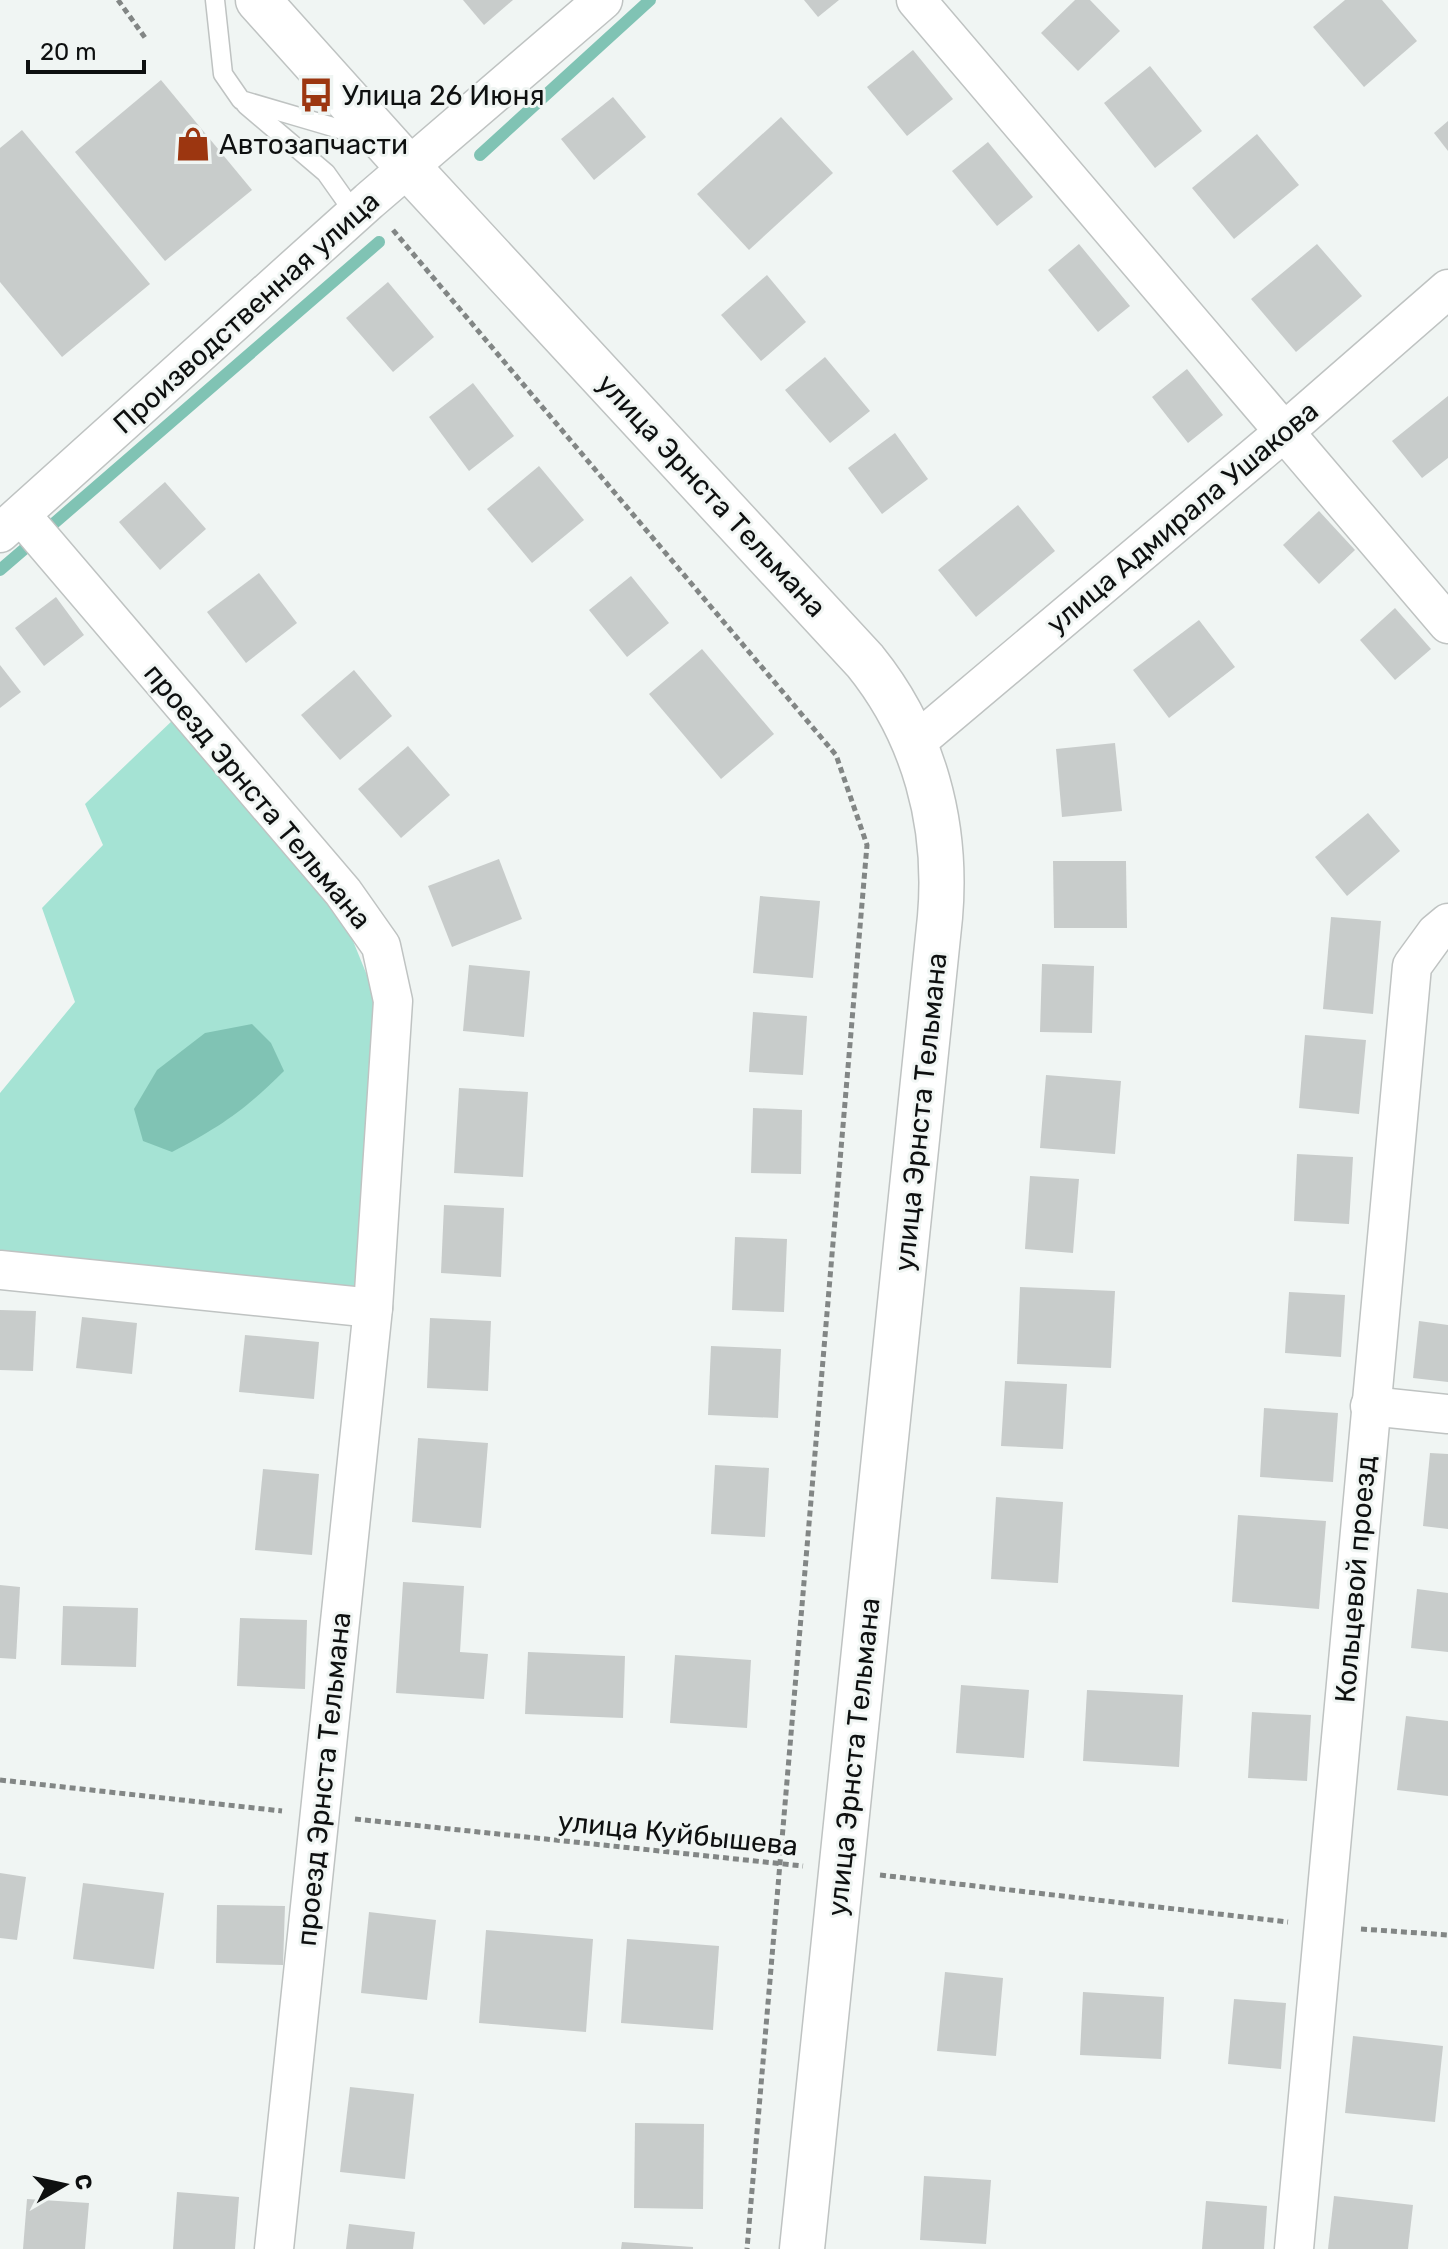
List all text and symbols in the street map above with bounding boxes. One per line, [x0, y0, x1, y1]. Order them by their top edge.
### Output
scale bar [28, 24, 144, 74]
text: 20 m [40, 38, 97, 66]
bus stop icon: Улица 26 Июня [297, 76, 335, 114]
place label: Улица 26 Июня [342, 79, 545, 112]
shop icon: Автозапчасти [174, 125, 212, 163]
place label: Автозапчасти [219, 128, 408, 161]
street label: Производственная улица [107, 184, 386, 440]
street label: улица Эрнста Тельмана [590, 367, 833, 624]
street label: улица Адмирала Ушакова [1040, 394, 1325, 641]
street label: проезд Эрнста Тельмана [137, 657, 378, 936]
street label: улица Эрнста Тельмана [887, 951, 954, 1273]
street label: Кольцевой проезд [1328, 1454, 1383, 1704]
street label: улица Эрнста Тельмана [820, 1596, 887, 1918]
street label: проезд Эрнста Тельмана [290, 1610, 357, 1948]
street label: улица Куйбышева [556, 1804, 800, 1863]
north arrow [24, 2145, 104, 2225]
text: С [69, 2172, 98, 2192]

